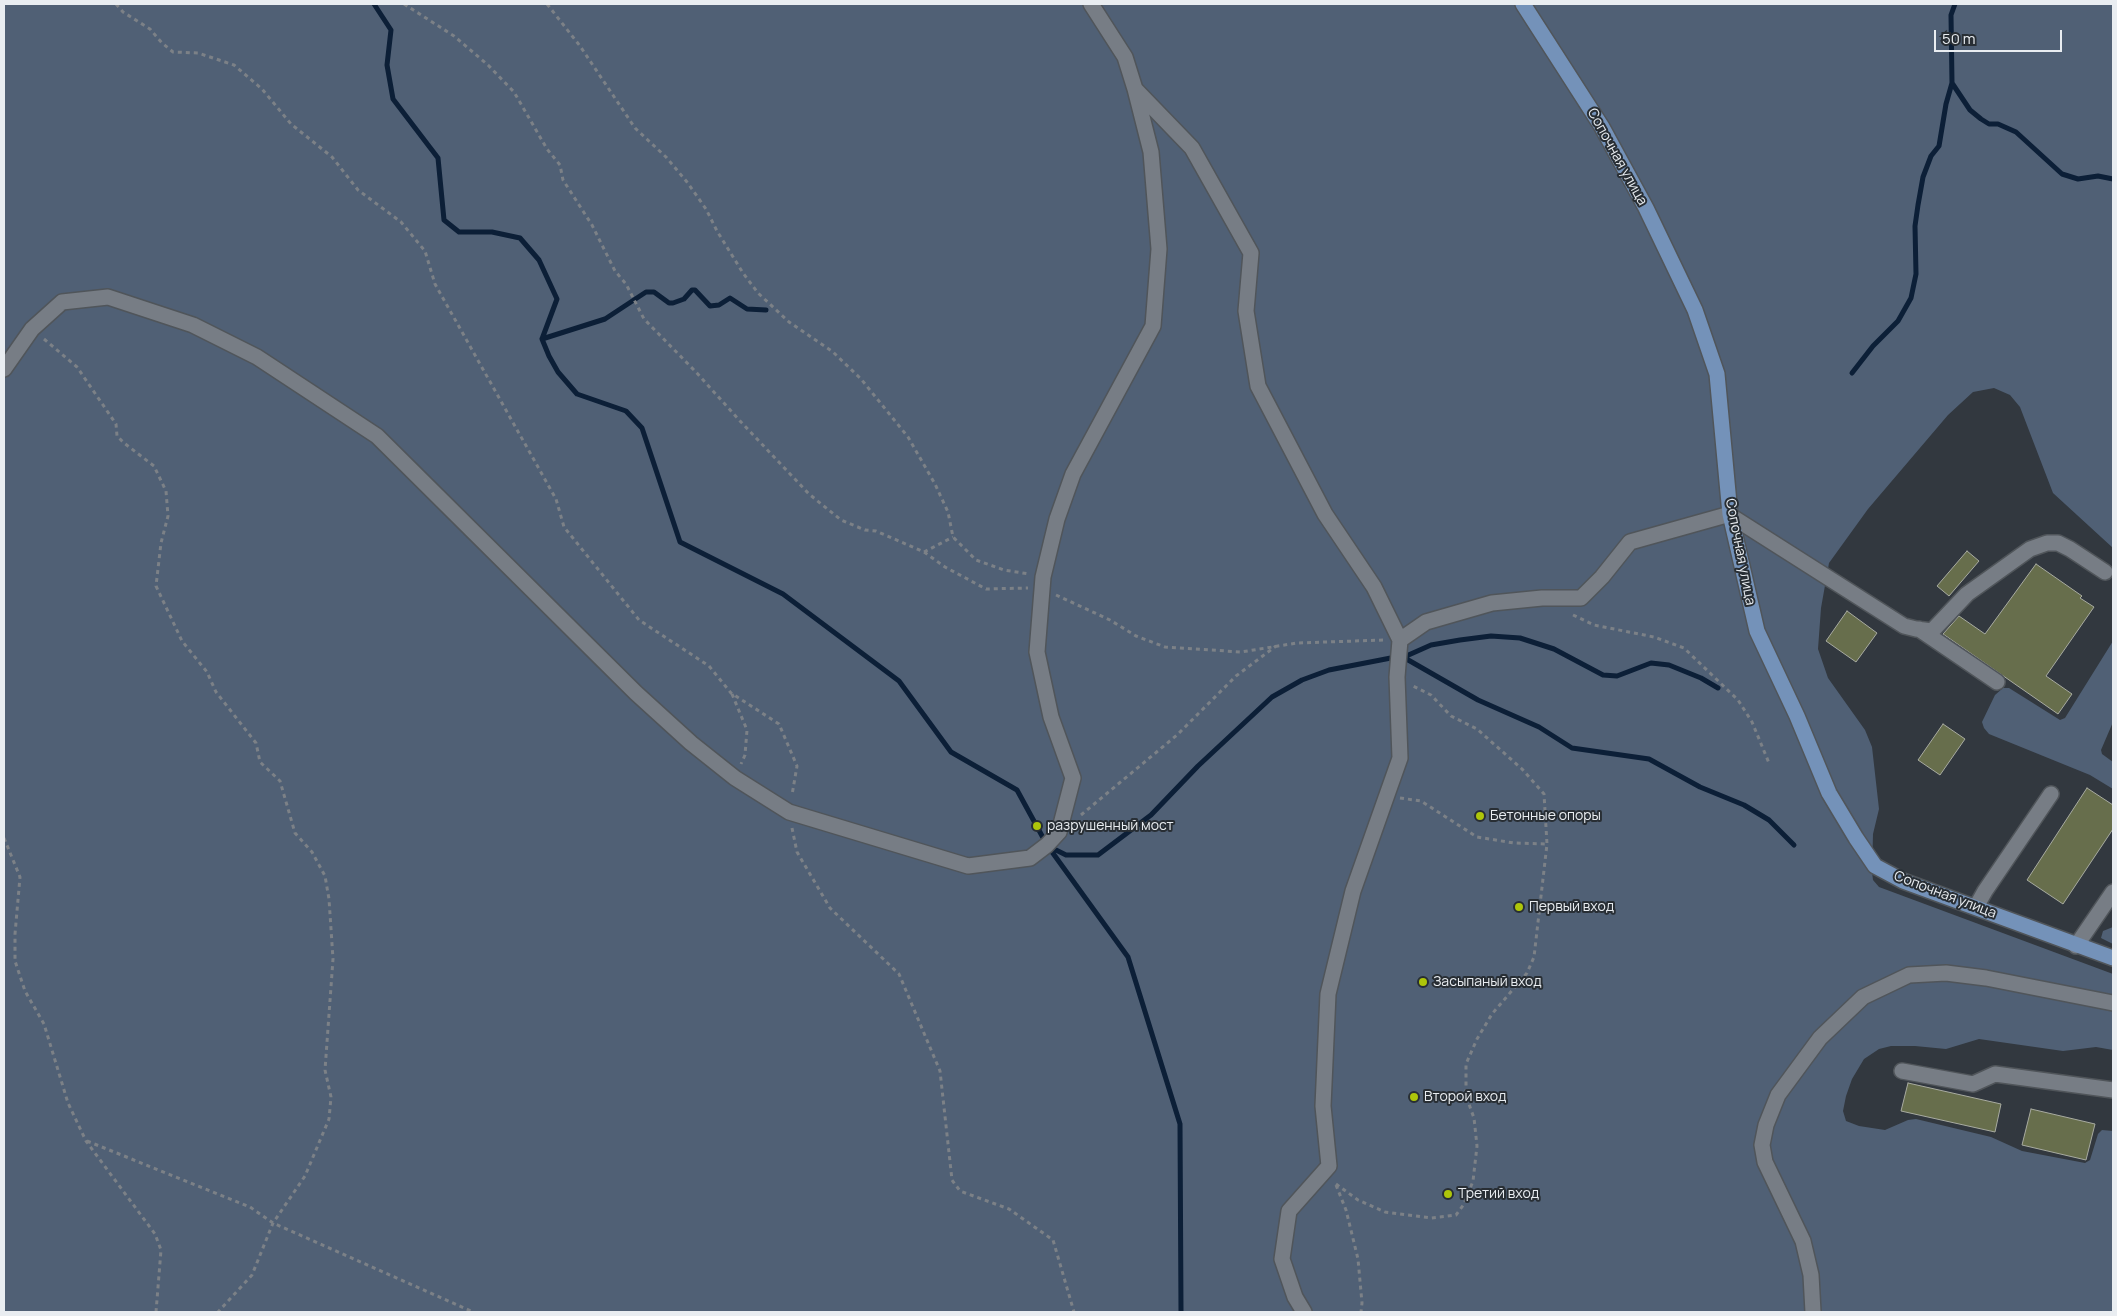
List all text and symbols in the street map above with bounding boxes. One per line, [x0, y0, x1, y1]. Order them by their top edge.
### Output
scale bar [1937, 20, 2064, 52]
text: 50 m [1942, 28, 1976, 49]
street label: Сопочная улица [1583, 106, 1651, 208]
street label: Сопочная улица [1721, 497, 1759, 607]
place label: Бетонные опоры [1490, 808, 1601, 824]
marker: Бетонные опоры [1474, 810, 1486, 822]
place label: разрушенный мост [1047, 818, 1174, 834]
marker: разрушенный мост [1031, 820, 1043, 832]
street label: Сопочная улица [1891, 868, 1999, 922]
place label: Первый вход [1529, 899, 1614, 915]
marker: Первый вход [1513, 901, 1525, 913]
place label: Засыпаный вход [1433, 974, 1542, 990]
marker: Засыпаный вход [1417, 976, 1429, 988]
place label: Второй вход [1424, 1089, 1506, 1105]
marker: Второй вход [1408, 1091, 1420, 1103]
place label: Третий вход [1458, 1186, 1539, 1202]
marker: Третий вход [1442, 1188, 1454, 1200]

